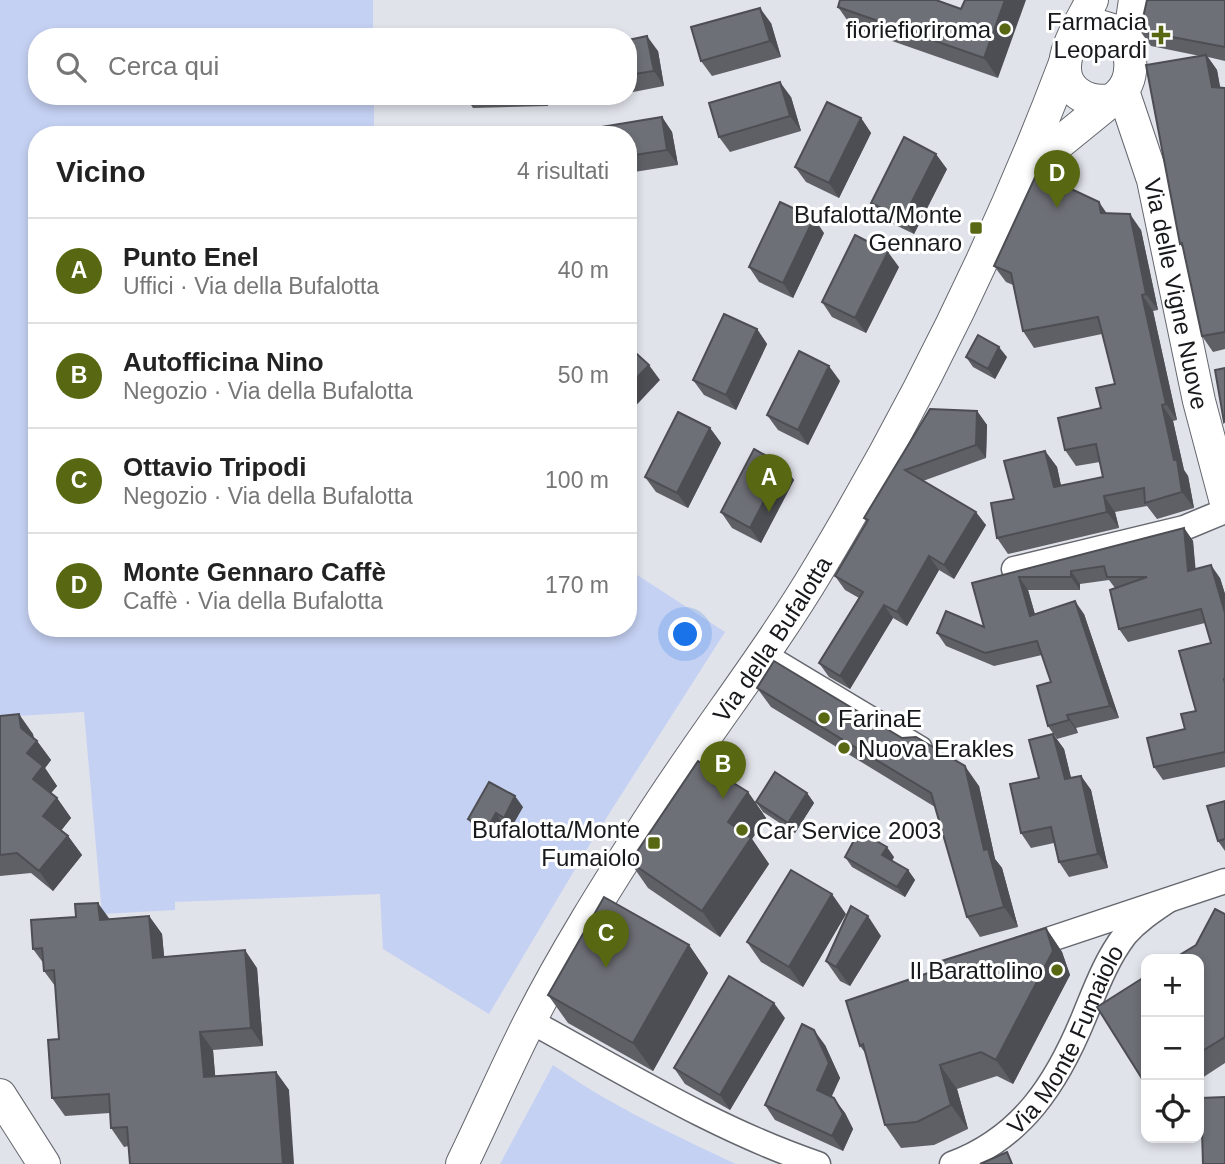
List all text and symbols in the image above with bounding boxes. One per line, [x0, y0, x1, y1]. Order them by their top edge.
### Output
place label: Farmacia Leopardi [1047, 8, 1148, 63]
place label: fioriefioriroma [846, 16, 992, 43]
marker: fioriefioriroma [997, 21, 1013, 37]
marker: Farmacia Leopardi [1153, 27, 1169, 43]
search box [28, 28, 637, 105]
icon: search [52, 48, 90, 86]
text: Cerca qui [108, 51, 219, 81]
pin: D [1034, 150, 1080, 208]
text: Vicino [56, 155, 145, 188]
text: 4 risultati [517, 158, 609, 184]
street label: Via delle Vigne Nuove [1139, 176, 1214, 412]
place label: Bufalotta/Monte Gennaro [794, 201, 962, 256]
marker: Bufalotta/Monte Gennaro [968, 220, 984, 236]
text: Punto Enel [123, 242, 259, 272]
text: A [71, 257, 87, 283]
text: 40 m [558, 257, 609, 283]
text: Uffici · Via della Bufalotta [123, 273, 379, 299]
text: Autofficina Nino [123, 347, 324, 377]
text: B [71, 362, 87, 388]
text: 50 m [558, 362, 609, 388]
text: Negozio · Via della Bufalotta [123, 378, 413, 404]
text: Ottavio Tripodi [123, 452, 306, 482]
pin: A [746, 454, 792, 512]
text: C [71, 467, 87, 493]
text: 100 m [545, 467, 609, 493]
text: Negozio · Via della Bufalotta [123, 483, 413, 509]
street label: Via della Bufalotta [707, 551, 837, 727]
text: Monte Gennaro Caffè [123, 557, 386, 587]
text: D [71, 572, 87, 598]
text: 170 m [545, 572, 609, 598]
text: Caffè · Via della Bufalotta [123, 588, 383, 614]
your location [668, 617, 702, 651]
place label: FarinaE [838, 705, 922, 732]
marker: FarinaE [816, 710, 832, 726]
place label: Nuova Erakles [858, 735, 1014, 762]
marker: Nuova Erakles [836, 740, 852, 756]
pin: B [700, 741, 746, 799]
place label: Bufalotta/Monte Fumaiolo [472, 816, 640, 871]
place label: Car Service 2003 [756, 817, 941, 844]
marker: Car Service 2003 [734, 822, 750, 838]
marker: Bufalotta/Monte Fumaiolo [646, 835, 662, 851]
pin: C [583, 910, 629, 968]
street label: Via Monte Fumaiolo [1002, 940, 1128, 1139]
map controls [1141, 954, 1204, 1143]
button: + [1141, 954, 1204, 1017]
place label: Il Barattolino [910, 957, 1043, 984]
marker: Il Barattolino [1049, 962, 1065, 978]
button: − [1141, 1017, 1204, 1080]
button: locate [1141, 1080, 1204, 1143]

